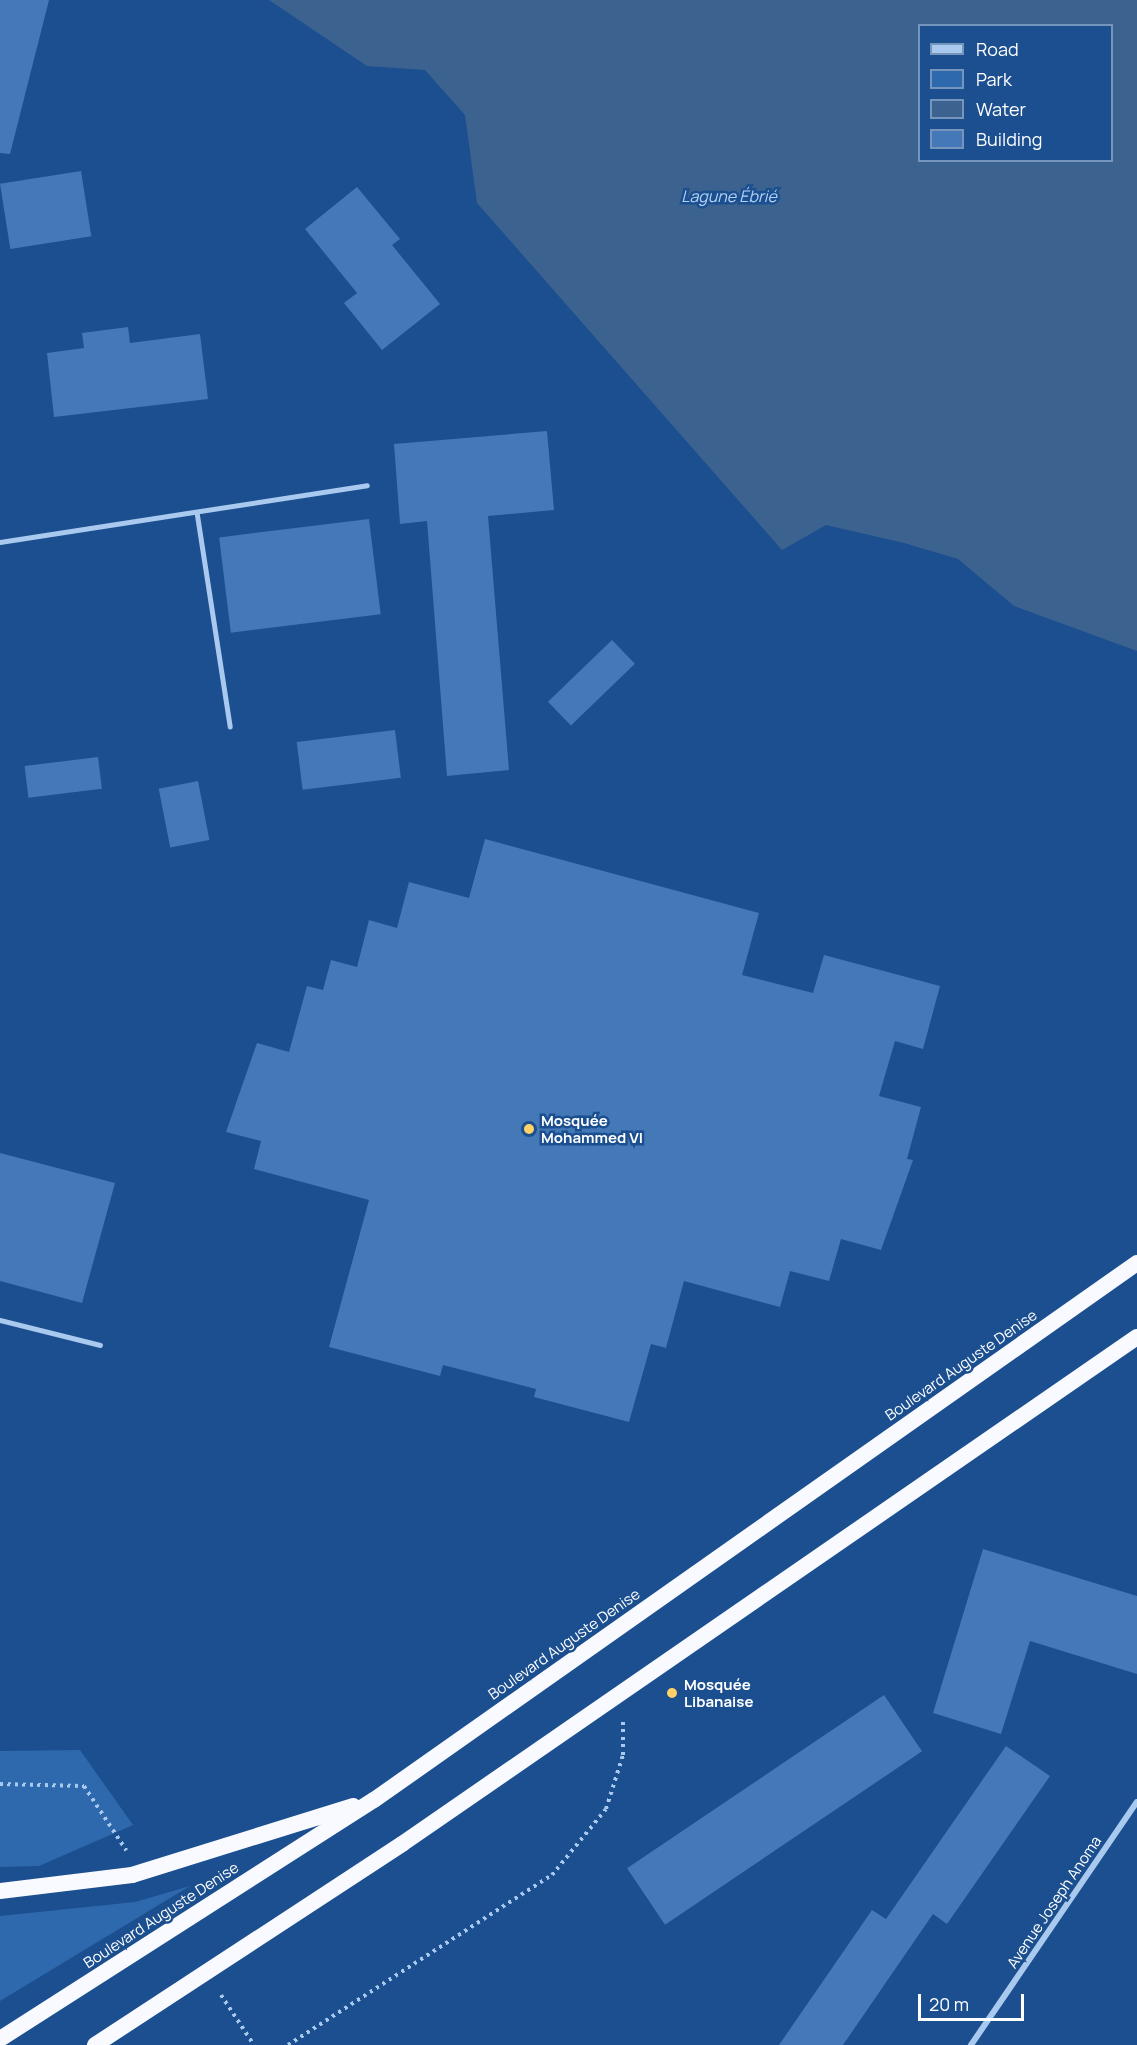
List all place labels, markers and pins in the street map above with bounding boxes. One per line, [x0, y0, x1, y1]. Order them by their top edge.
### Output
place label: Mosquée Mohammed VI [541, 1111, 643, 1146]
marker: Mosquée Mohammed VI [522, 1122, 536, 1136]
place label: Mosquée Libanaise [684, 1675, 753, 1710]
marker: Mosquée Libanaise [665, 1686, 679, 1700]

